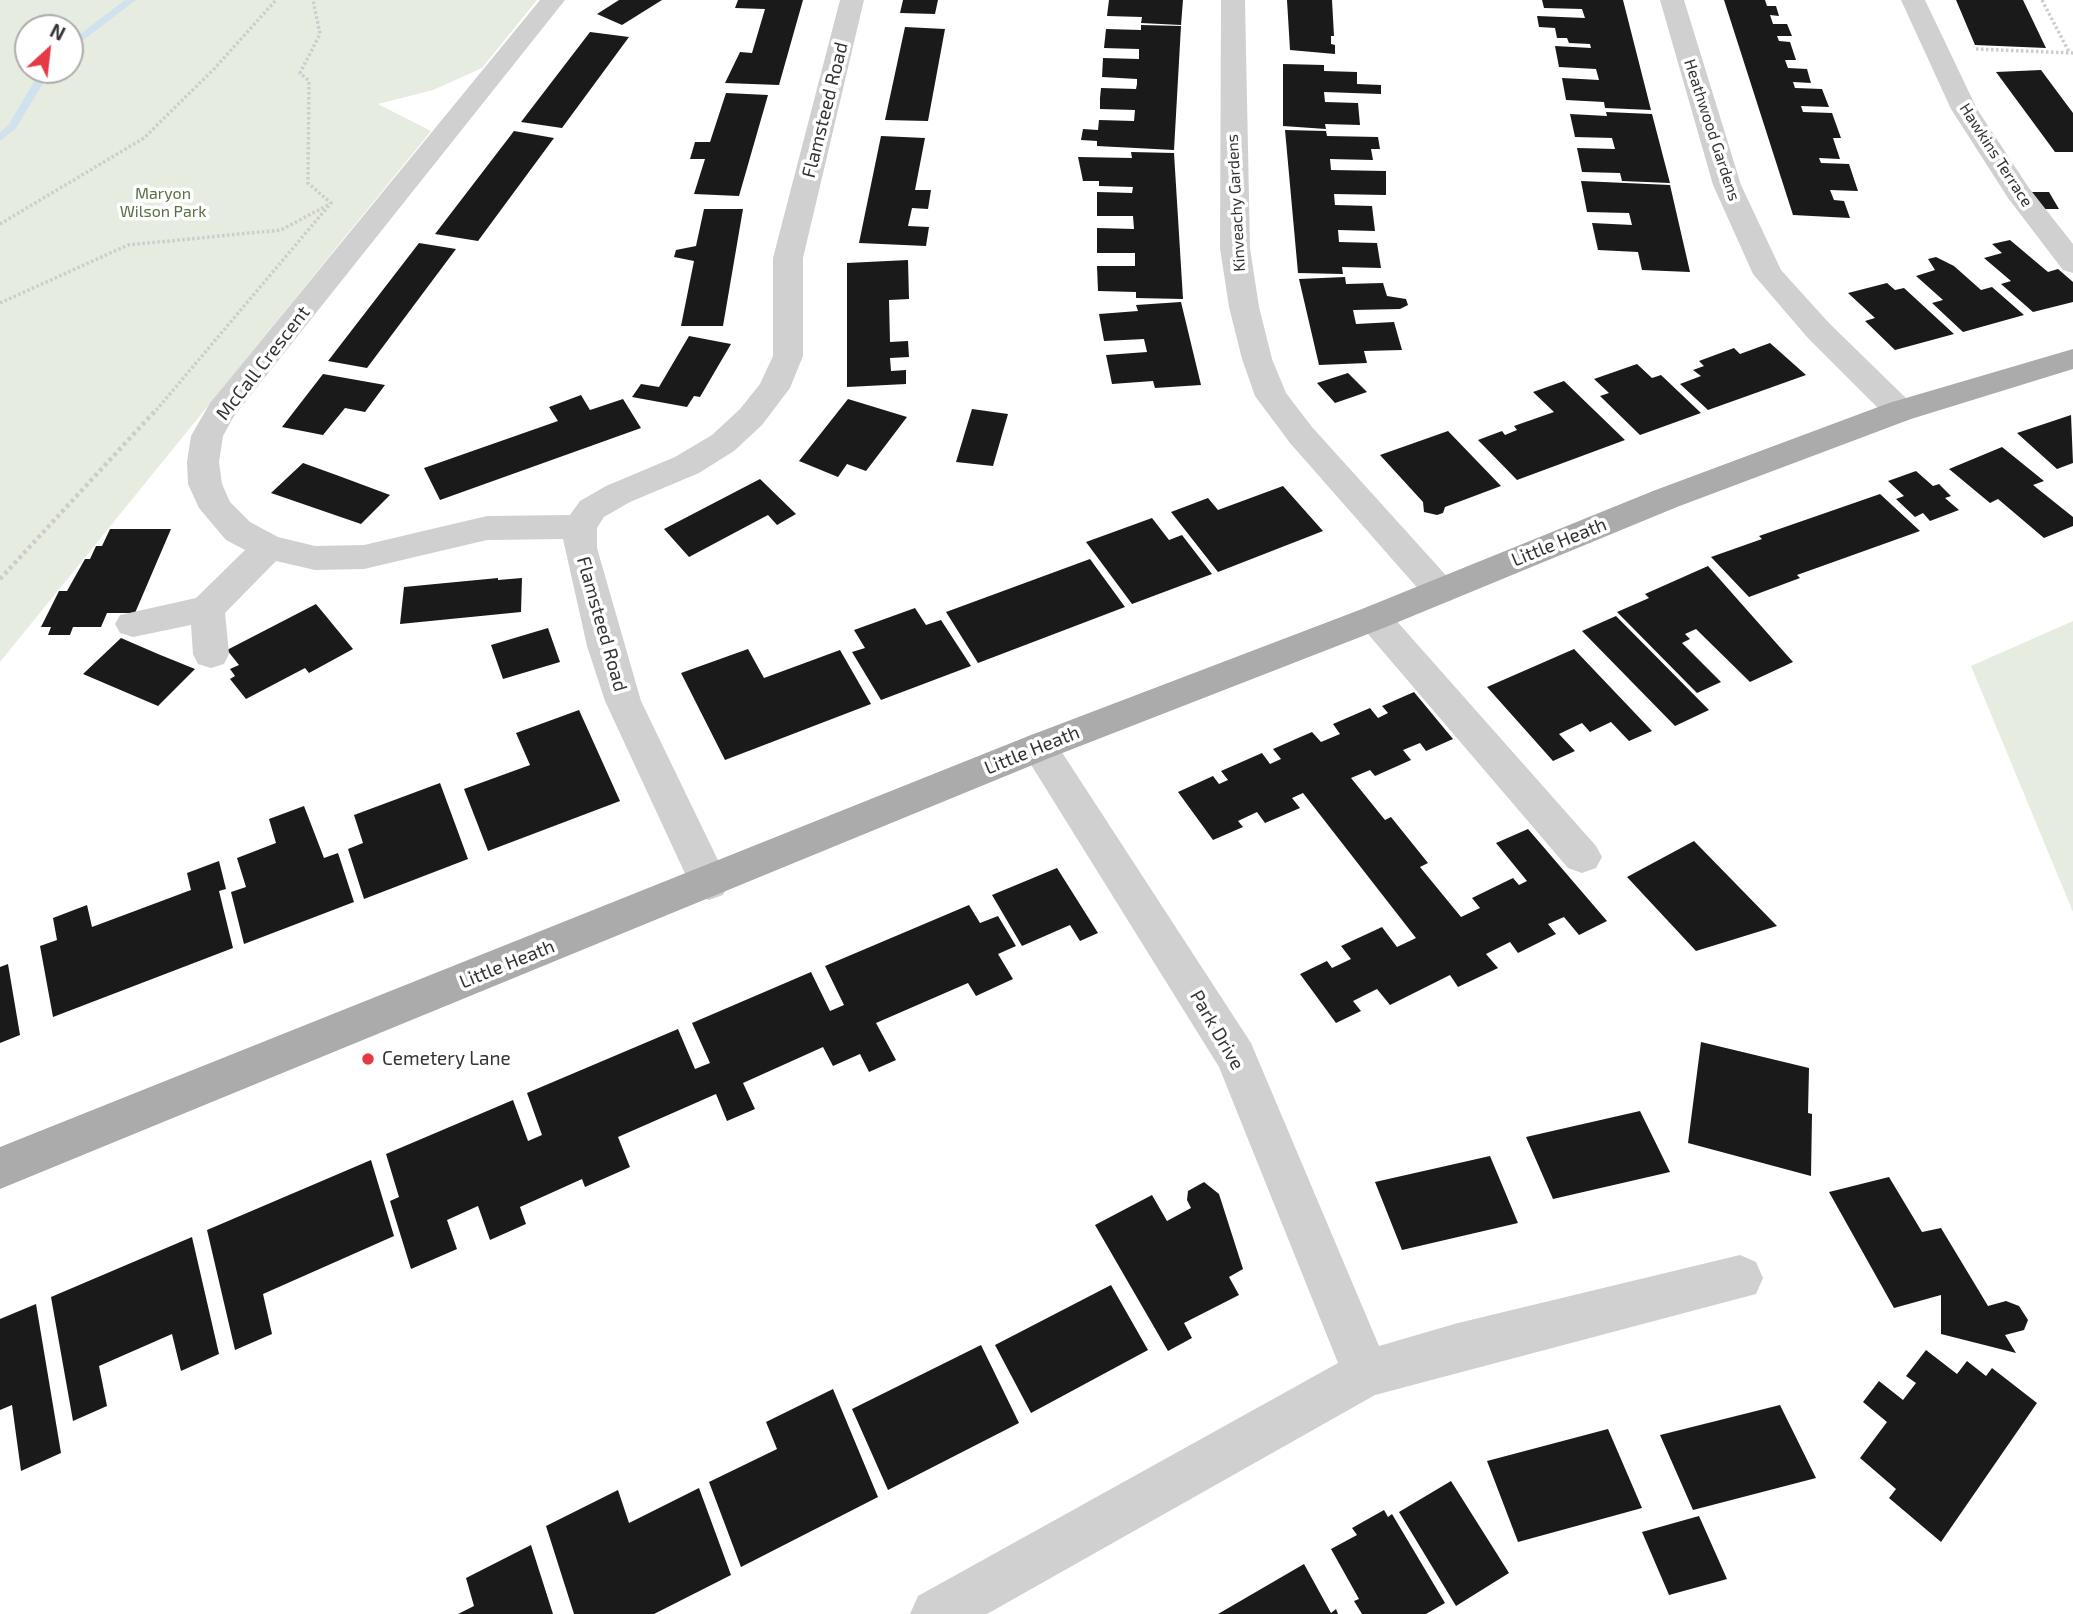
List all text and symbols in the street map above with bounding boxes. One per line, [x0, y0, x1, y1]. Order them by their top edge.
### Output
north arrow [14, 14, 84, 84]
text: N [47, 18, 69, 45]
street label: Flamsteed Road [797, 40, 853, 180]
street label: Heathwood Gardens [1680, 57, 1744, 203]
street label: Hawkins Terrace [1955, 100, 2037, 210]
street label: Kinveachy Gardens [1223, 134, 1249, 272]
park label: Maryon Wilson Park [120, 184, 206, 222]
street label: McCall Crescent [211, 301, 315, 425]
street label: Little Heath [1508, 513, 1610, 571]
street label: Flamsteed Road [572, 554, 632, 694]
street label: Little Heath [981, 721, 1083, 779]
street label: Little Heath [456, 935, 558, 993]
street label: Park Drive [1185, 986, 1249, 1074]
place label: Cemetery Lane [382, 1048, 511, 1070]
marker: Cemetery Lane [360, 1051, 376, 1067]

